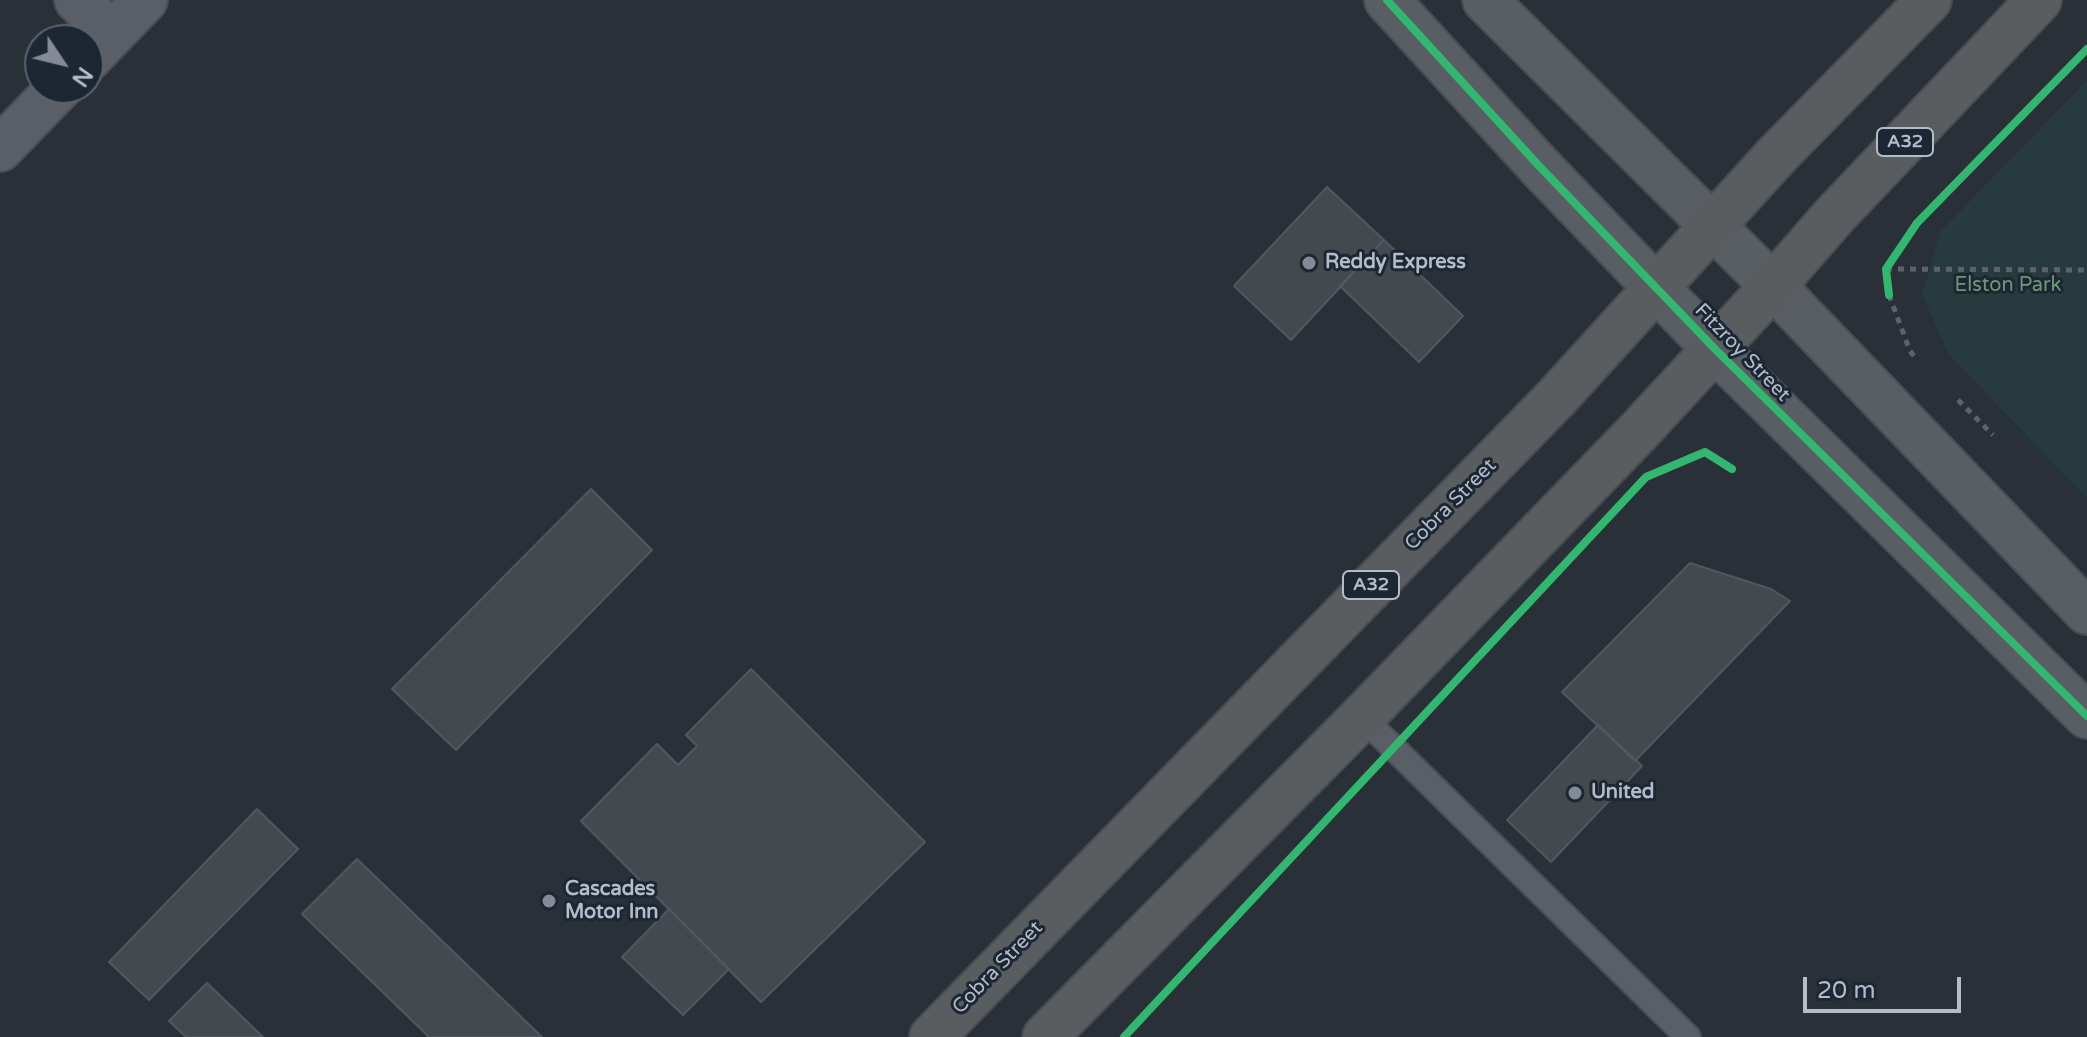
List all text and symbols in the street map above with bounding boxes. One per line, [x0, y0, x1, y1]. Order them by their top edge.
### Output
north arrow [24, 24, 104, 104]
text: N [66, 62, 98, 91]
road number: A32 [1877, 128, 1933, 156]
place label: Reddy Express [1325, 251, 1466, 275]
marker: Reddy Express [1300, 254, 1318, 272]
park label: Elston Park [1954, 274, 2062, 298]
street label: Fitzroy Street [1689, 299, 1795, 407]
street label: Cobra Street [1400, 454, 1502, 556]
road number: A32 [1343, 571, 1399, 599]
place label: United [1591, 781, 1654, 805]
marker: United [1566, 784, 1584, 802]
place label: Cascades Motor Inn [565, 878, 658, 925]
marker: Cascades Motor Inn [540, 892, 558, 910]
street label: Cobra Street [948, 917, 1048, 1019]
scale bar [1807, 961, 1965, 1011]
text: 20 m [1817, 976, 1875, 1005]

